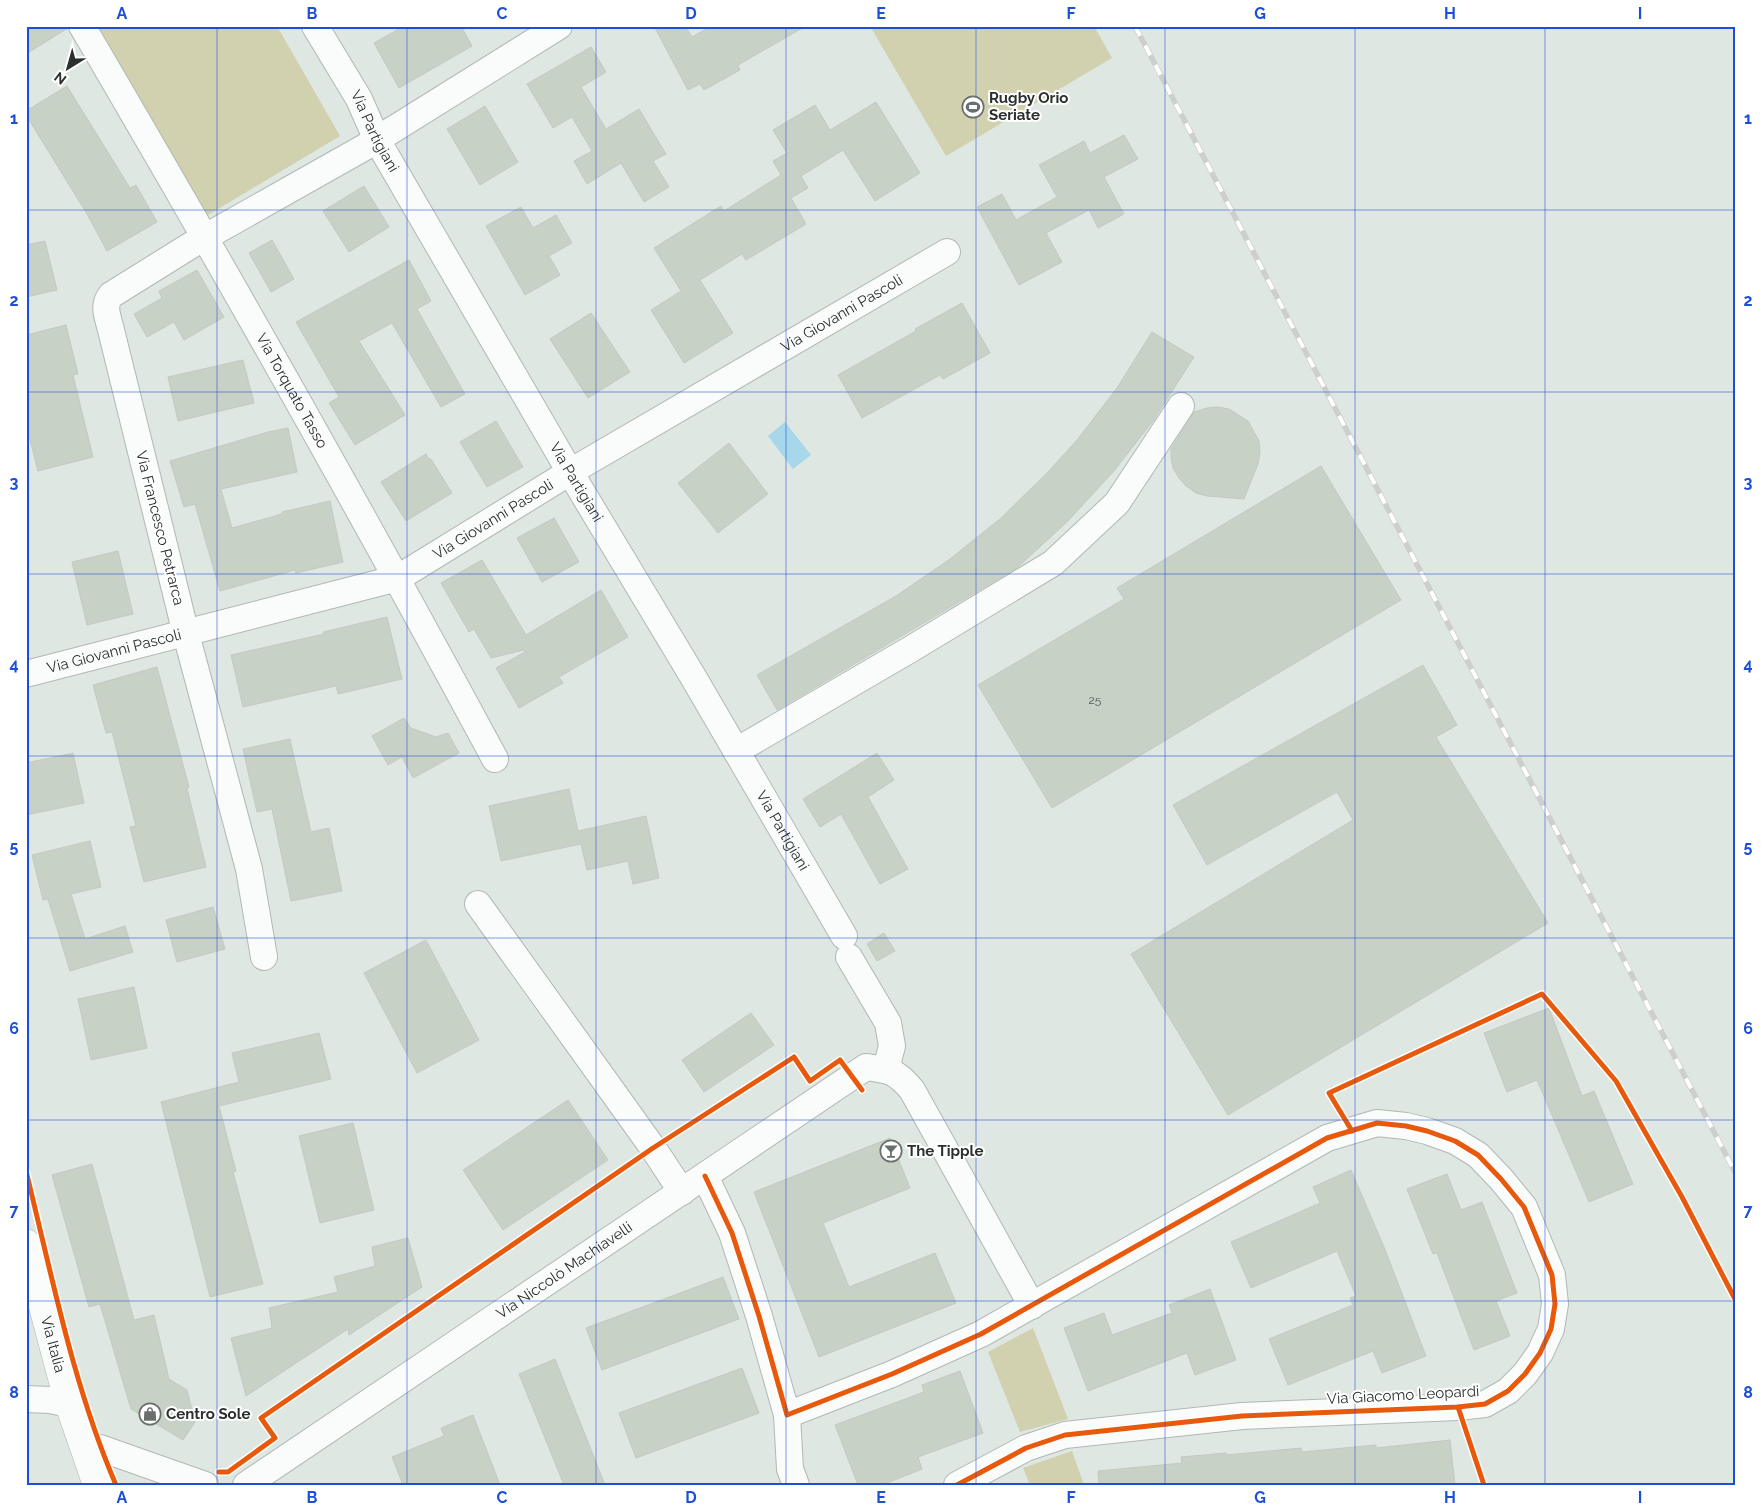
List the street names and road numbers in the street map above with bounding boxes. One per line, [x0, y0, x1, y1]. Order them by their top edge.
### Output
street label: Via Partigiani [347, 87, 403, 175]
street label: Via Giovanni Pascoli [778, 271, 906, 356]
street label: Via Torquato Tasso [252, 330, 332, 452]
street label: Via Partigiani [546, 439, 607, 525]
street label: Via Francesco Petrarca [132, 449, 188, 607]
street label: Via Giovanni Pascoli [430, 475, 557, 563]
street label: Via Giovanni Pascoli [45, 625, 183, 677]
street label: Via Partigiani [752, 788, 813, 874]
street label: Via Niccolò Machiavelli [493, 1218, 636, 1323]
street label: Via Italia [37, 1314, 69, 1375]
street label: Via Giacomo Leopardi [1326, 1382, 1480, 1408]

